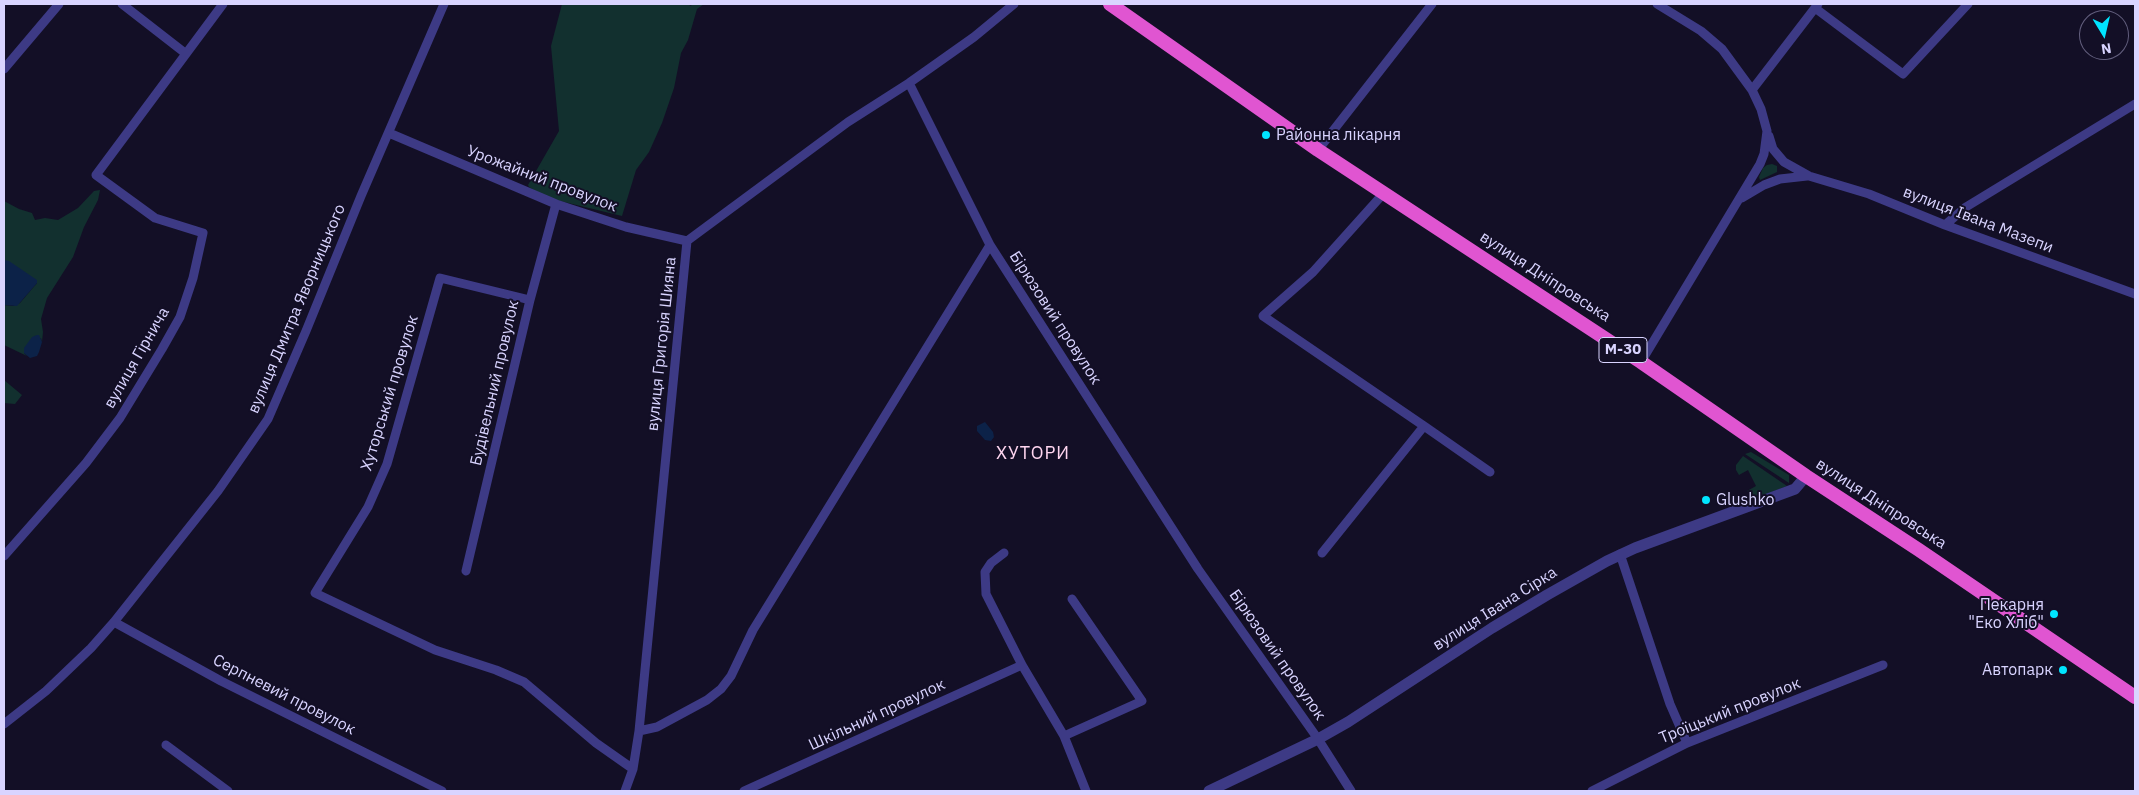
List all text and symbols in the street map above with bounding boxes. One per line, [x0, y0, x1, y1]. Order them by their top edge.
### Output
north arrow [2079, 10, 2129, 60]
text: N [2100, 39, 2113, 59]
place label: Районна лікарня [1276, 125, 1401, 145]
marker: Районна лікарня [1260, 129, 1272, 141]
street label: Урожайний провулок [464, 141, 620, 217]
street label: вулиця Івана Мазепи [1900, 182, 2056, 258]
street label: вулиця Дмитра Яворницького [244, 201, 350, 417]
street label: вулиця Дніпровська [1476, 228, 1614, 326]
street label: Бірюзовий провулок [1005, 248, 1105, 388]
street label: вулиця Григорія Шияна [643, 256, 681, 432]
street label: Будівельний провулок [467, 298, 523, 468]
street label: вулиця Гірнича [100, 304, 174, 412]
street label: Хуторський провулок [357, 313, 423, 473]
road number: М-30 [1599, 338, 1647, 362]
district label: ХУТОРИ [995, 443, 1071, 465]
street label: вулиця Дніпровська [1812, 455, 1950, 553]
place label: Glushko [1716, 490, 1775, 510]
marker: Glushko [1700, 494, 1712, 506]
street label: вулиця Івана Сірка [1429, 563, 1561, 655]
street label: Бірюзовий провулок [1225, 586, 1329, 724]
place label: Пекарня "Еко Хліб" [1968, 595, 2044, 633]
marker: Пекарня "Еко Хліб" [2048, 608, 2060, 620]
street label: Серпневий провулок [209, 651, 359, 739]
place label: Автопарк [1982, 660, 2053, 680]
marker: Автопарк [2057, 664, 2069, 676]
street label: Троїцький провулок [1657, 674, 1803, 748]
street label: Шкільний провулок [806, 675, 948, 755]

